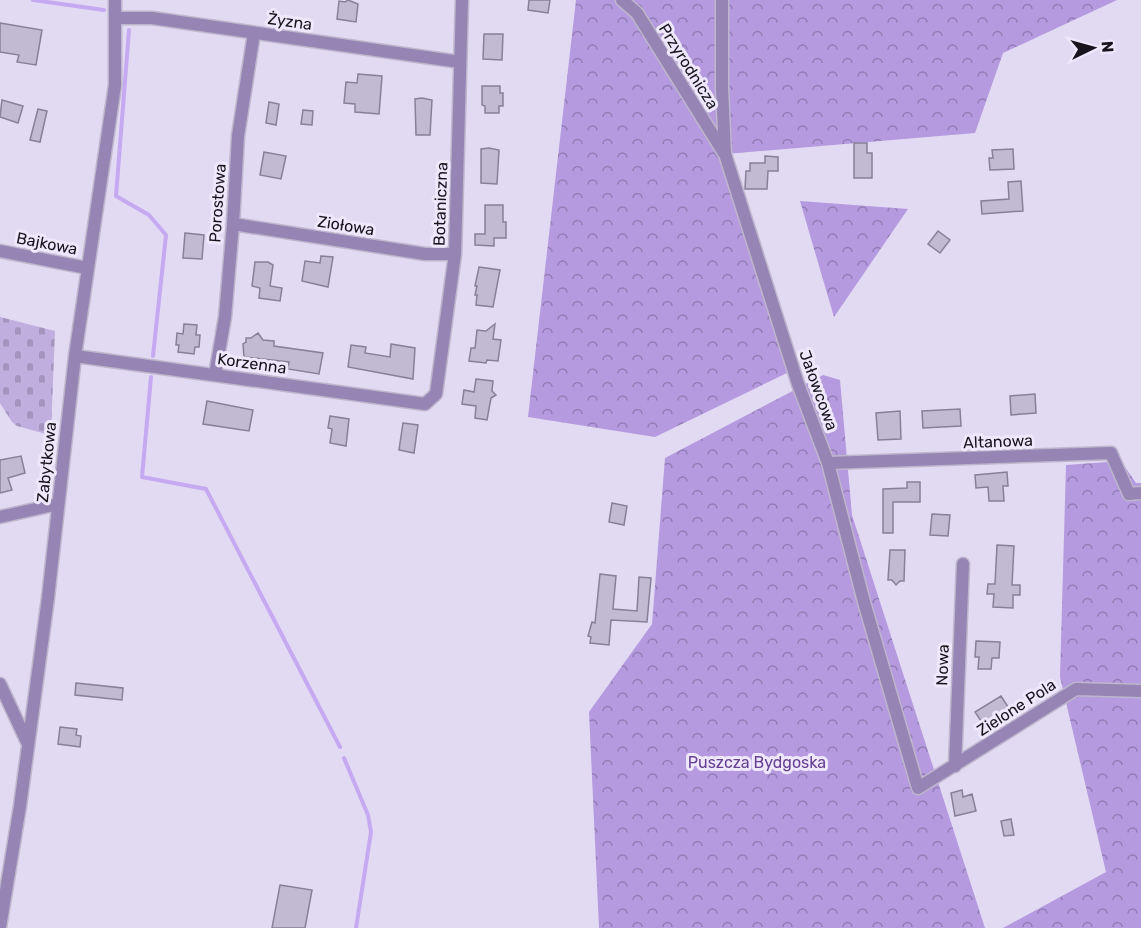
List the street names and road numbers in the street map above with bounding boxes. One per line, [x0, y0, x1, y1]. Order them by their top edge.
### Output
street label: Żyzna [266, 9, 313, 34]
street label: Przyrodnicza [655, 20, 722, 113]
street label: Botaniczna [430, 162, 451, 246]
street label: Porostowa [205, 163, 230, 243]
street label: Ziołowa [316, 212, 376, 239]
street label: Bajkowa [15, 228, 79, 259]
street label: Jałowcowa [795, 347, 842, 433]
street label: Korzenna [216, 349, 288, 378]
street label: Zabytkowa [33, 421, 60, 503]
street label: Altanowa [963, 431, 1033, 452]
street label: Nowa [932, 644, 953, 686]
street label: Zielone Pola [973, 675, 1059, 740]

